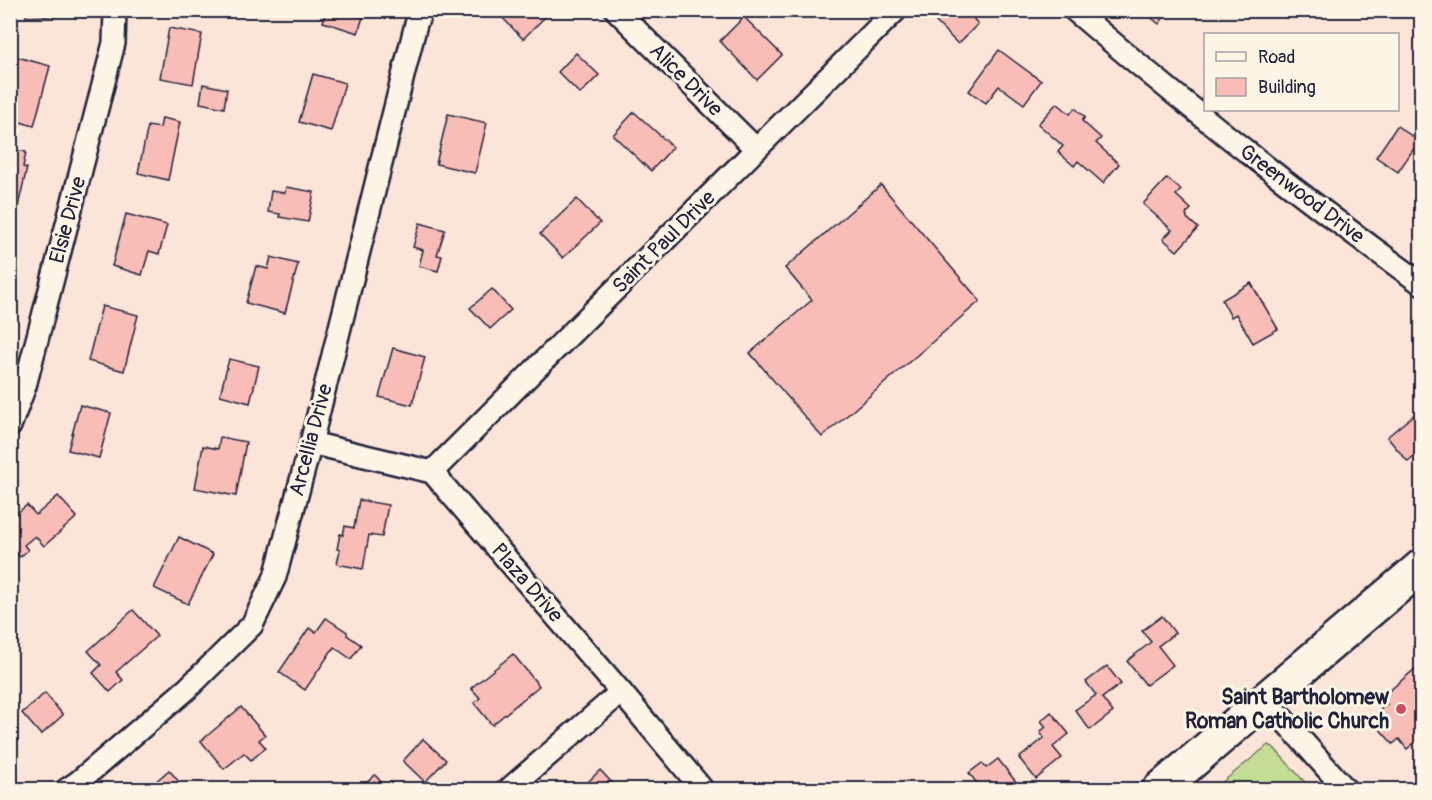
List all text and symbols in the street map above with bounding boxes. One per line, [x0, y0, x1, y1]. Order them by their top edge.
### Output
legend [1204, 33, 1399, 111]
street label: Alice Drive [644, 38, 729, 123]
text: Road [1258, 46, 1295, 69]
text: Building [1258, 76, 1316, 99]
street label: Greenwood Drive [1234, 138, 1370, 250]
street label: Elsie Drive [43, 173, 93, 266]
street label: Saint Paul Drive [607, 184, 722, 299]
street label: Arcellia Drive [283, 380, 339, 499]
street label: Plaza Drive [485, 538, 569, 629]
place label: Saint Bartholomew Roman Catholic Church [1185, 684, 1390, 735]
marker: Saint Bartholomew Roman Catholic Church [1394, 702, 1408, 716]

